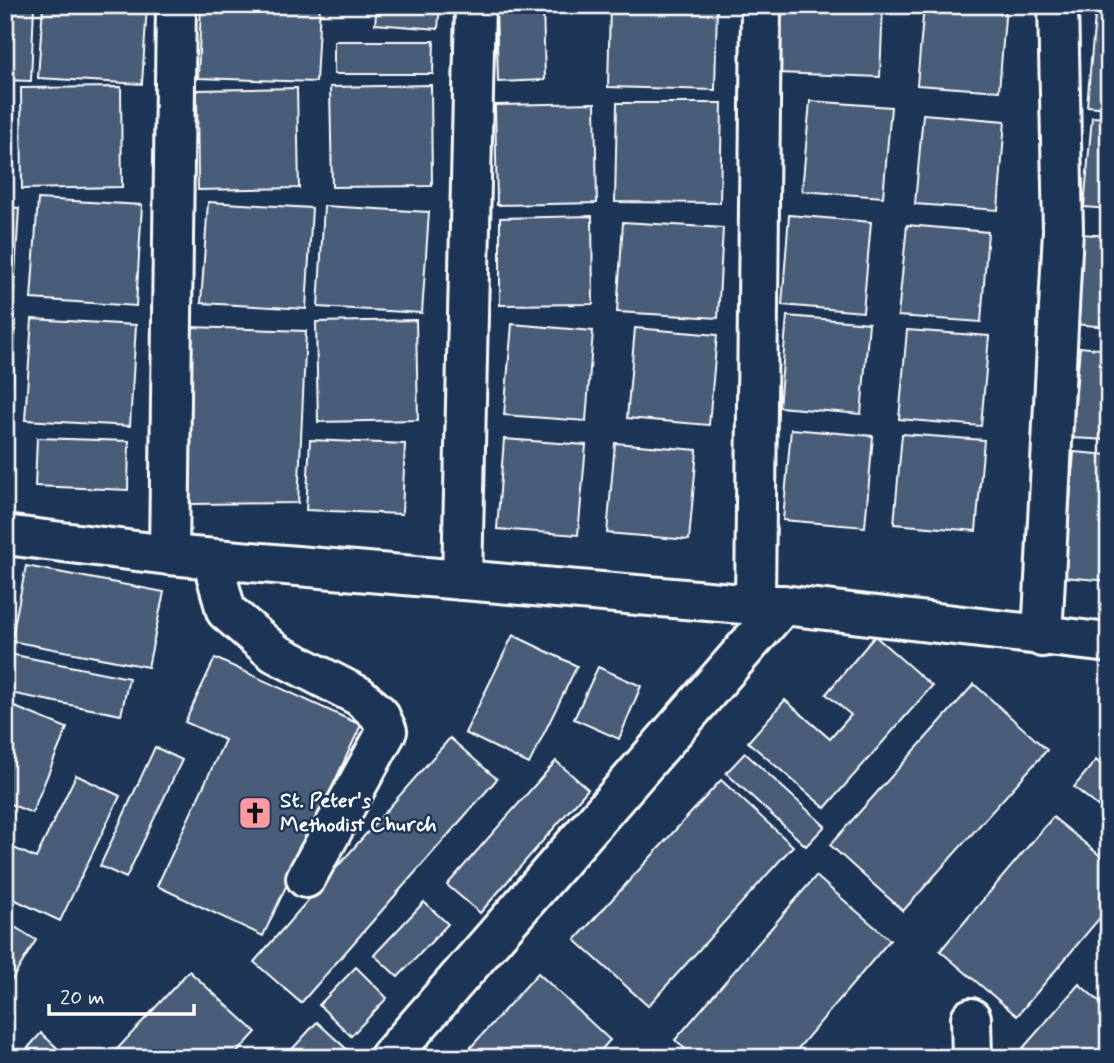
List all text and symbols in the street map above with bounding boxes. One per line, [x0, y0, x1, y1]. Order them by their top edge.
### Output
place label: St. Peter's Methodist Church [280, 787, 437, 839]
church icon: St. Peter's Methodist Church [236, 794, 274, 832]
scale bar [49, 972, 194, 1016]
text: 20 m [60, 984, 105, 1012]

